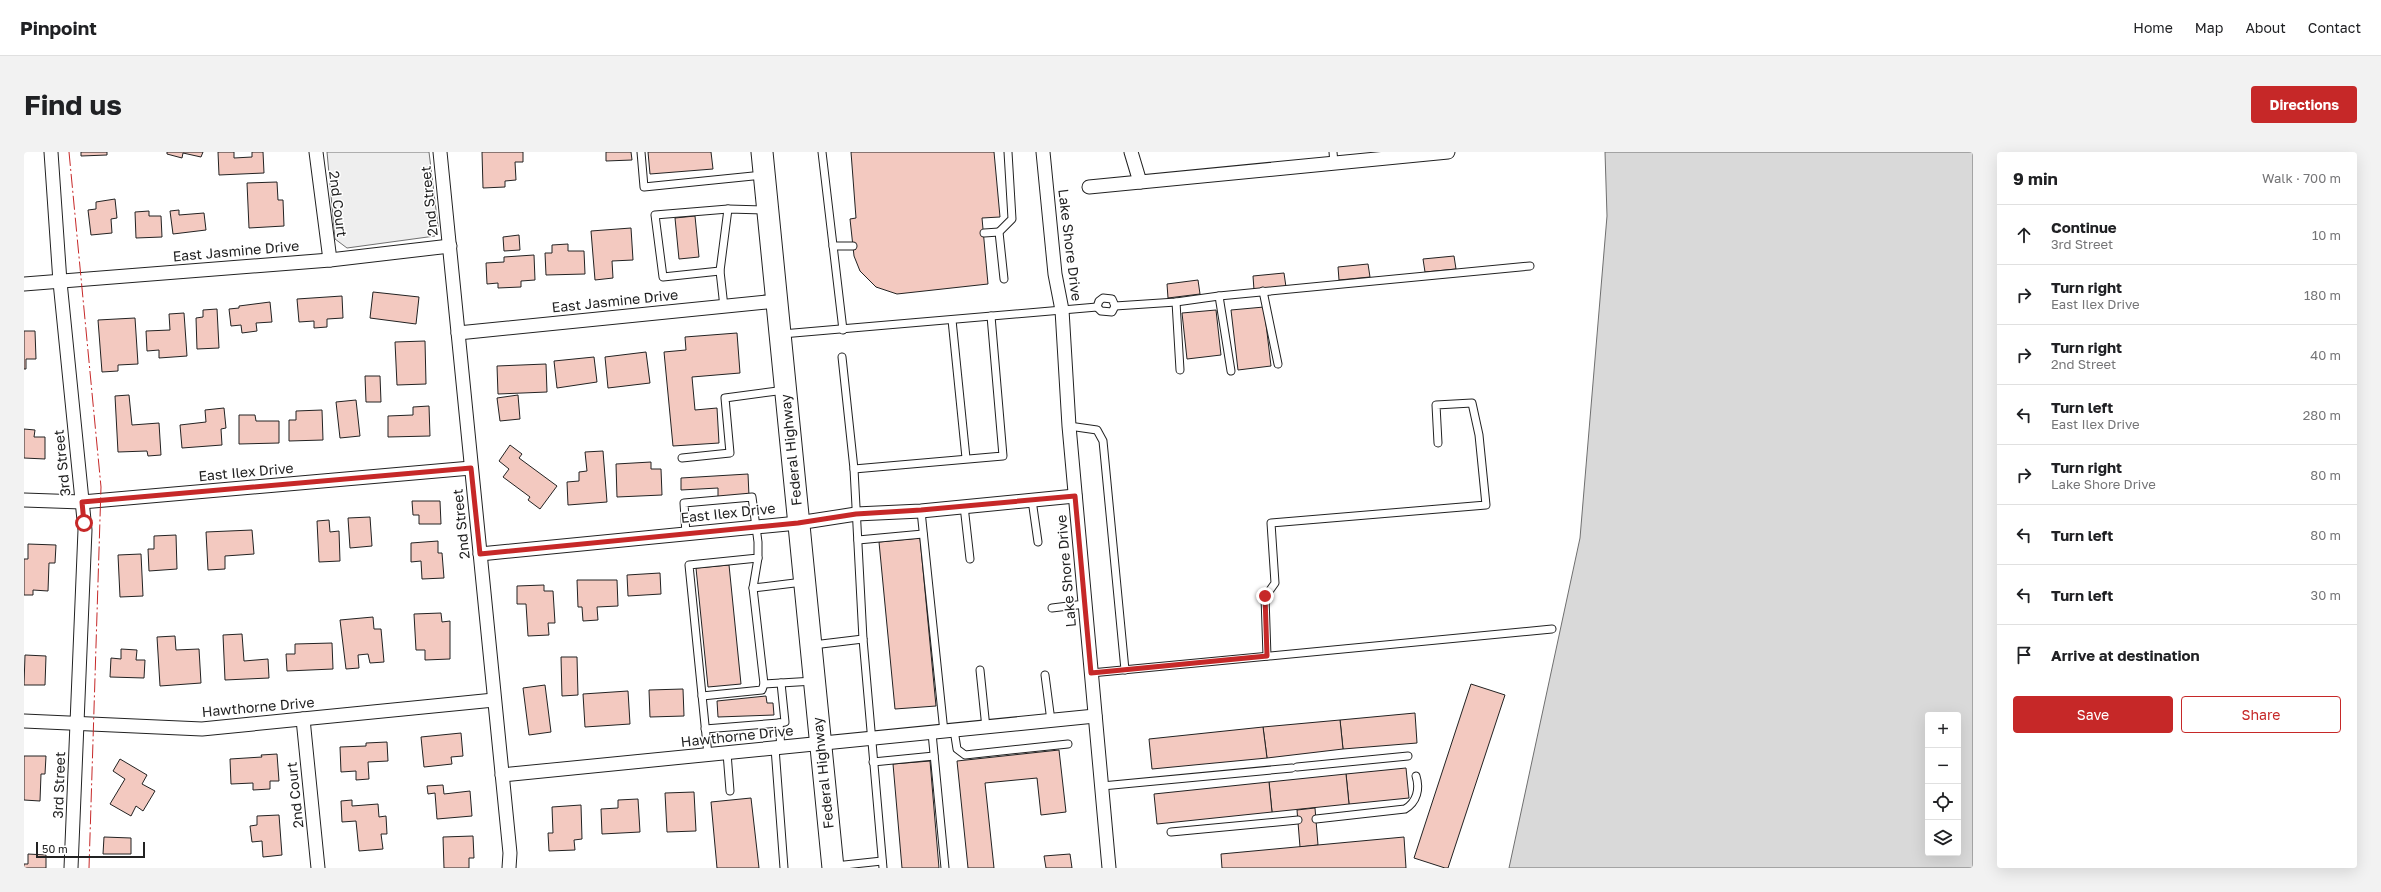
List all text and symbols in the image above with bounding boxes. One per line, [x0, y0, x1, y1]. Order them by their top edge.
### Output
text: Pinpoint [20, 16, 97, 39]
text: Home [2133, 19, 2173, 36]
text: Map [2195, 19, 2223, 36]
text: About [2245, 19, 2286, 36]
text: Contact [2308, 19, 2361, 36]
button: Directions [2251, 86, 2357, 123]
text: Find us [24, 88, 122, 121]
street label: 2nd Street [416, 165, 441, 237]
text: 9 min [2013, 168, 2058, 189]
street label: 2nd Court [326, 170, 351, 238]
text: Walk · 700 m [2262, 170, 2341, 186]
street label: Lake Shore Drive [1055, 188, 1086, 302]
text: Continue [2051, 218, 2117, 236]
icon: ahead [2013, 224, 2035, 246]
text: 10 m [2312, 227, 2341, 243]
street label: East Jasmine Drive [172, 236, 300, 265]
text: 3rd Street [2051, 236, 2113, 252]
text: Turn right [2051, 278, 2122, 296]
icon: right [2013, 284, 2035, 306]
street label: East Jasmine Drive [551, 285, 679, 316]
text: 180 m [2304, 287, 2341, 303]
text: East Ilex Drive [2051, 296, 2140, 312]
text: Turn right [2051, 338, 2122, 356]
icon: right [2013, 344, 2035, 366]
text: 40 m [2310, 347, 2341, 363]
text: 2nd Street [2051, 356, 2116, 372]
street label: Federal Highway [776, 393, 805, 507]
text: Turn left [2051, 398, 2113, 416]
icon: left [2013, 404, 2035, 426]
text: 280 m [2303, 407, 2341, 423]
text: East Ilex Drive [2051, 416, 2140, 432]
street label: 3rd Street [50, 429, 73, 497]
text: Turn right [2051, 458, 2122, 476]
street label: East Ilex Drive [198, 459, 294, 484]
icon: right [2013, 464, 2035, 486]
text: 80 m [2310, 467, 2341, 483]
text: Lake Shore Drive [2051, 476, 2156, 492]
street label: 2nd Street [448, 488, 473, 560]
street label: East Ilex Drive [680, 499, 776, 526]
route start [75, 514, 93, 532]
street label: Lake Shore Drive [1052, 514, 1079, 628]
icon: left [2013, 524, 2035, 546]
text: Turn left [2051, 526, 2113, 544]
text: 80 m [2310, 527, 2341, 543]
icon: left [2013, 584, 2035, 606]
text: Turn left [2051, 586, 2113, 604]
route end [1256, 587, 1274, 605]
text: 30 m [2311, 587, 2341, 603]
icon: arrive [2013, 644, 2035, 666]
text: Arrive at destination [2051, 646, 2200, 664]
street label: Hawthorne Drive [201, 693, 315, 720]
button: Save [2013, 696, 2173, 733]
button: Share [2181, 696, 2341, 733]
map controls [1925, 712, 1961, 856]
button: + [1925, 712, 1961, 748]
street label: Federal Highway [808, 716, 837, 830]
street label: Hawthorne Drive [680, 721, 794, 750]
button: − [1925, 748, 1961, 784]
street label: 3rd Street [49, 751, 68, 819]
street label: 2nd Court [283, 761, 306, 829]
button: locate [1925, 784, 1961, 820]
button: layers [1925, 820, 1961, 856]
scale bar [36, 840, 145, 859]
text: 50 m [42, 842, 68, 855]

